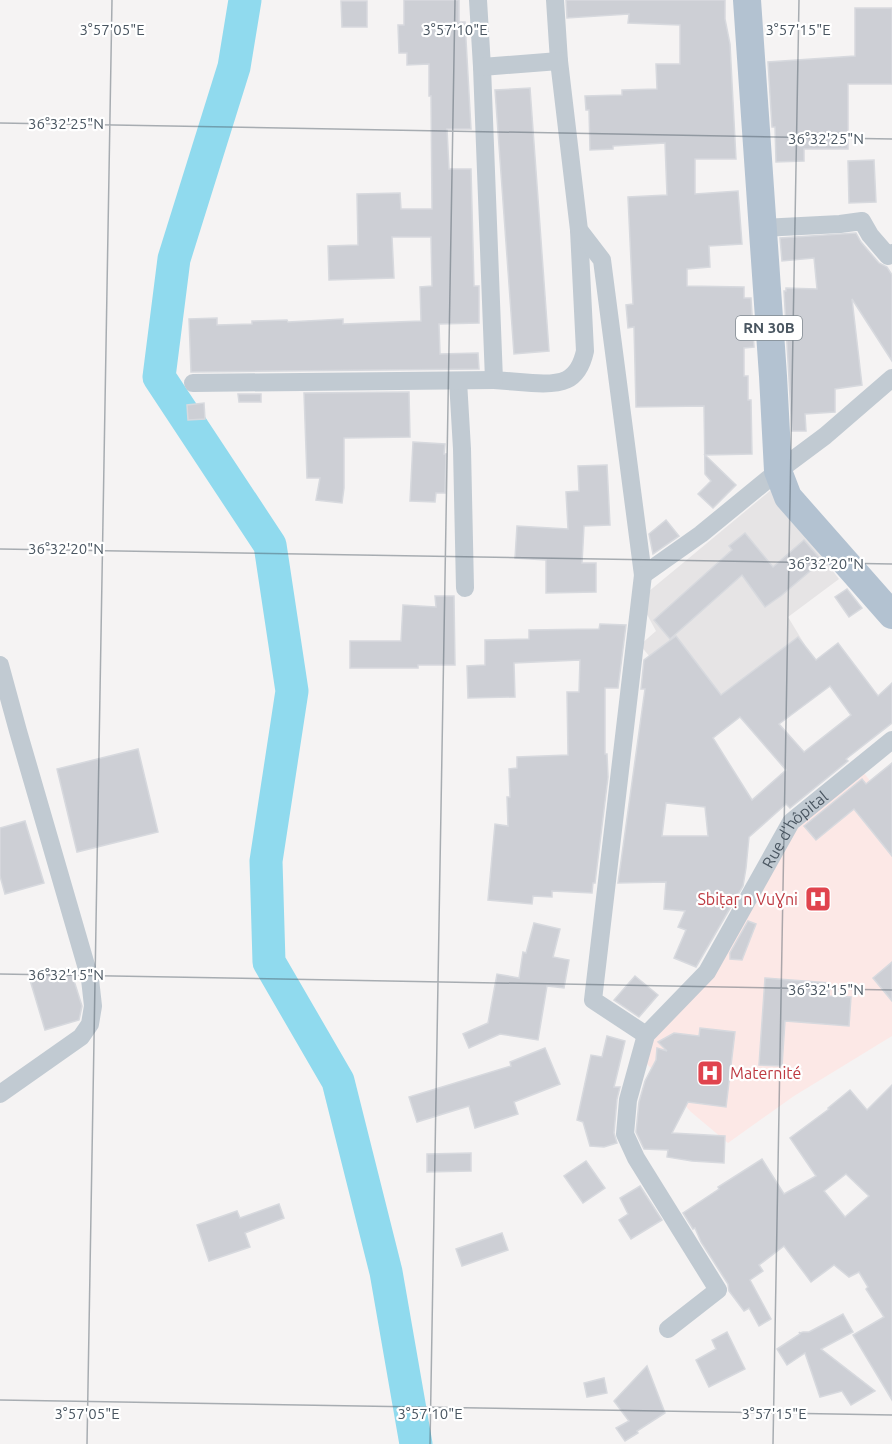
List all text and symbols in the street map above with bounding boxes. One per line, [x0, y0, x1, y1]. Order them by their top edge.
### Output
text: 3°57'05"E [79, 21, 145, 38]
text: 3°57'10"E [422, 21, 488, 38]
text: 3°57'15"E [765, 21, 831, 38]
text: 36°32'25"N [28, 115, 104, 132]
text: 36°32'25"N [788, 130, 864, 147]
road number: RN 30B [736, 316, 802, 340]
text: 36°32'20"N [28, 540, 104, 557]
text: 36°32'20"N [788, 555, 864, 572]
street label: Rue d'hôpital [758, 787, 831, 871]
hospital icon: Sbiṭaṛ n Vuɣni [803, 884, 833, 914]
place label: Sbiṭaṛ n Vuɣni [697, 890, 798, 908]
text: 36°32'15"N [28, 966, 104, 983]
text: 36°32'15"N [788, 981, 864, 998]
hospital icon: Maternité [695, 1058, 725, 1088]
place label: Maternité [730, 1064, 801, 1082]
text: 3°57'05"E [54, 1405, 120, 1422]
text: 3°57'10"E [397, 1405, 463, 1422]
text: 3°57'15"E [741, 1405, 807, 1422]

